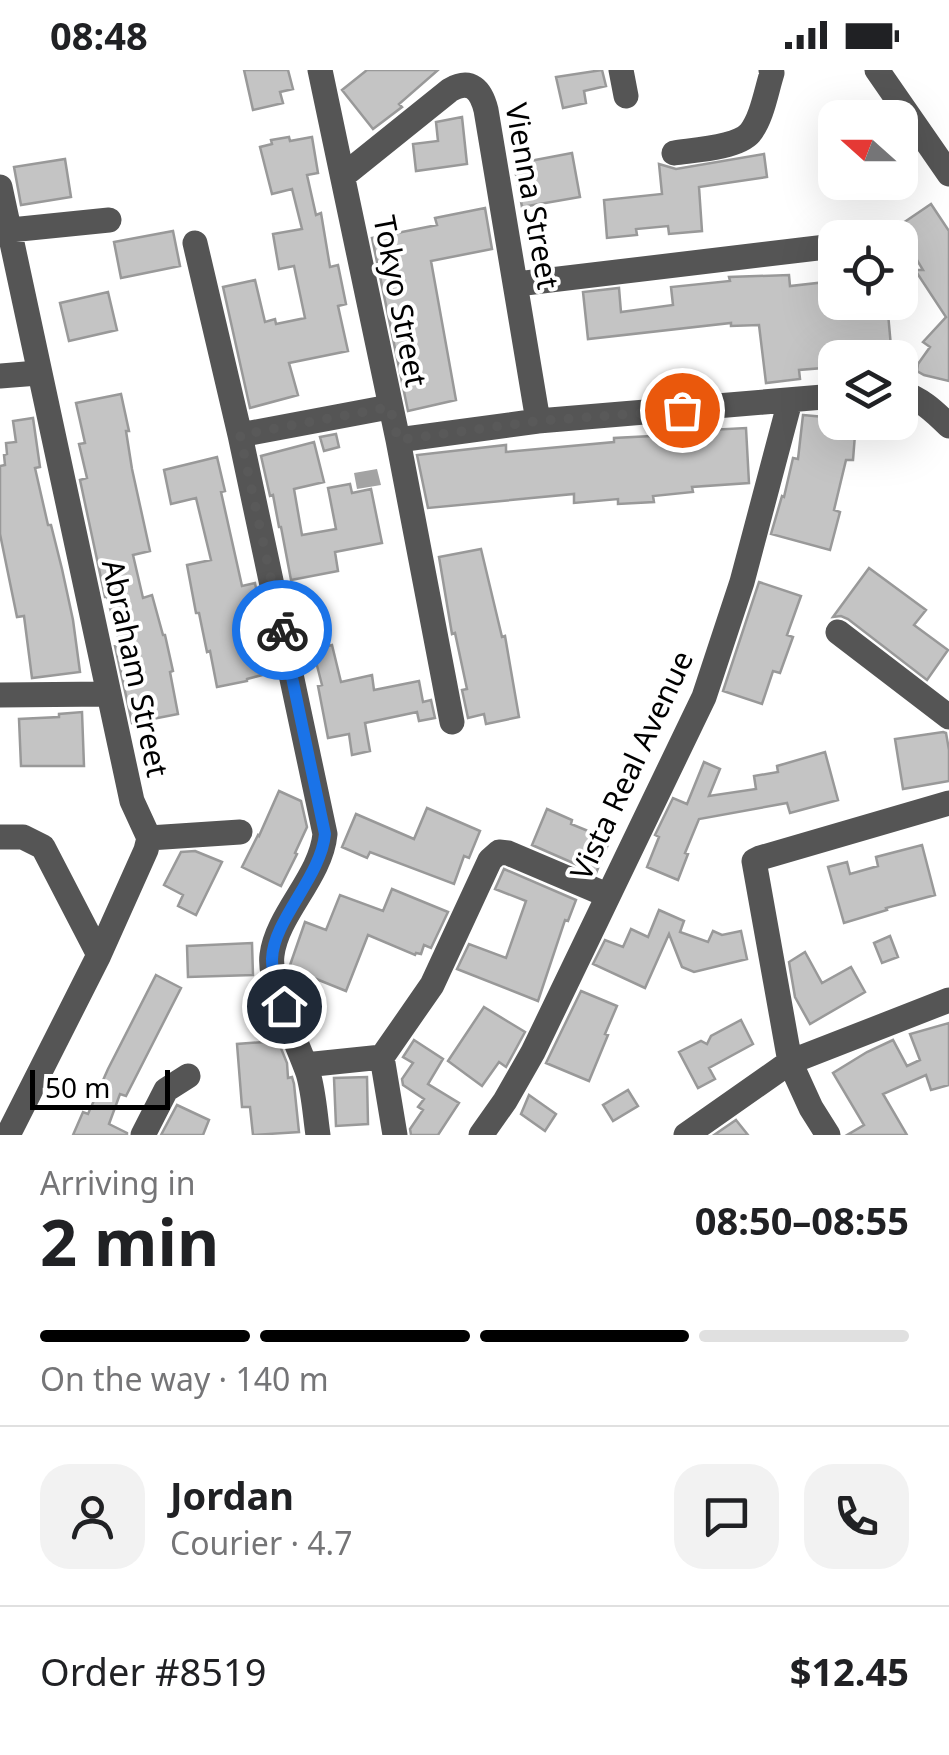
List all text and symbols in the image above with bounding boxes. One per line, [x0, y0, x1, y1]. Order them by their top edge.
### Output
text: 08:48 [50, 9, 148, 61]
street label: Vienna Street [496, 100, 570, 292]
north arrow [818, 100, 918, 200]
map controls [818, 100, 918, 440]
street label: Tokyo Street [364, 212, 438, 390]
button: locate [818, 220, 918, 320]
button: layers [818, 340, 918, 440]
pin [640, 368, 725, 453]
icon: bag [655, 383, 710, 438]
street label: Abraham Street [93, 556, 179, 781]
courier [232, 580, 332, 680]
icon: bike [255, 603, 310, 658]
street label: Vista Real Avenue [560, 644, 702, 886]
pin [242, 964, 327, 1049]
icon: home [257, 979, 312, 1034]
scale bar [30, 1065, 170, 1110]
text: 50 m [45, 1068, 111, 1106]
text: Arriving in [40, 1161, 195, 1204]
text: 08:50–08:55 [695, 1194, 909, 1246]
text: 2 min [40, 1197, 219, 1285]
text: On the way · 140 m [40, 1357, 329, 1400]
button: person [40, 1464, 145, 1569]
button: chat [674, 1464, 779, 1569]
button: phone [804, 1464, 909, 1569]
text: Jordan [170, 1469, 294, 1521]
text: Courier · 4.7 [170, 1521, 353, 1564]
text: Order #8519 [40, 1645, 266, 1697]
text: $12.45 [790, 1645, 909, 1697]

